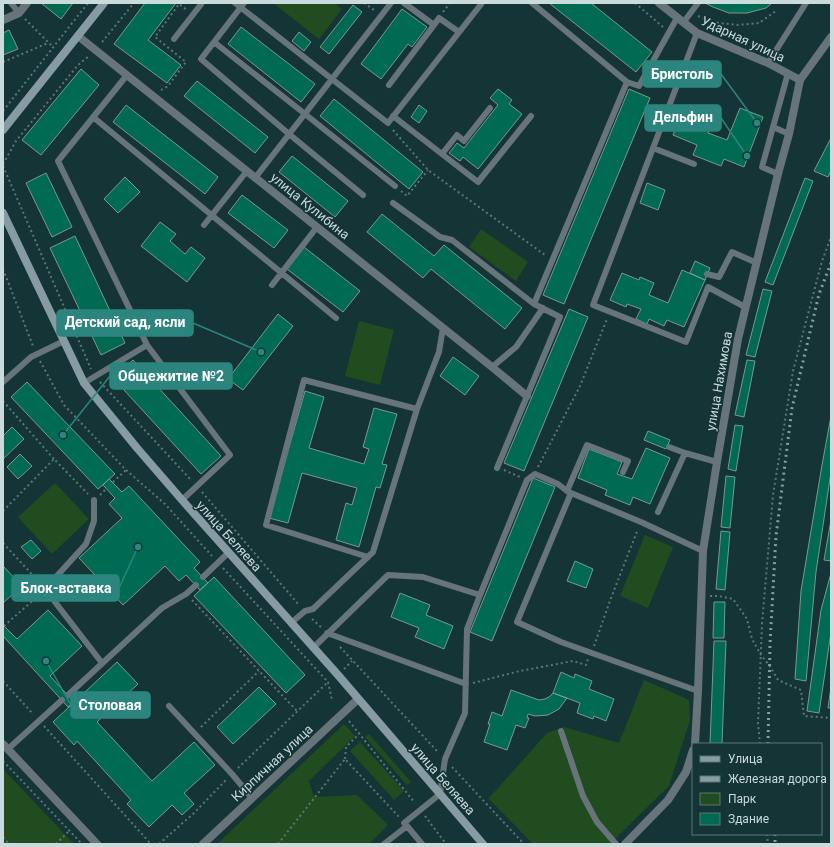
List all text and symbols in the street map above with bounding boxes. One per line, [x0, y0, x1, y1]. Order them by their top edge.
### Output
street label: Ударная улица [699, 13, 787, 65]
callout: Бристоль [643, 61, 721, 87]
text: Бристоль [651, 66, 713, 82]
callout: Дельфин [645, 105, 721, 131]
text: Дельфин [653, 109, 713, 125]
street label: улица Кулибина [268, 170, 352, 242]
callout: Детский сад, ясли [57, 310, 193, 336]
text: Детский сад, ясли [65, 314, 185, 330]
street label: улица Нахимова [703, 330, 735, 432]
callout: Общежитие №2 [110, 363, 232, 389]
text: Общежитие №2 [118, 368, 224, 384]
street label: улица Беляева [193, 498, 265, 574]
callout: Блок-вставка [12, 575, 119, 601]
text: Блок-вставка [20, 580, 112, 596]
callout: Столовая [71, 692, 150, 718]
text: Столовая [79, 697, 141, 713]
street label: Кирпичная улица [228, 721, 316, 805]
street label: улица Беляева [408, 740, 478, 818]
legend [692, 743, 822, 835]
text: Улица [728, 752, 763, 766]
text: Железная дорога [728, 772, 827, 786]
text: Парк [728, 792, 757, 806]
text: Здание [728, 812, 769, 826]

